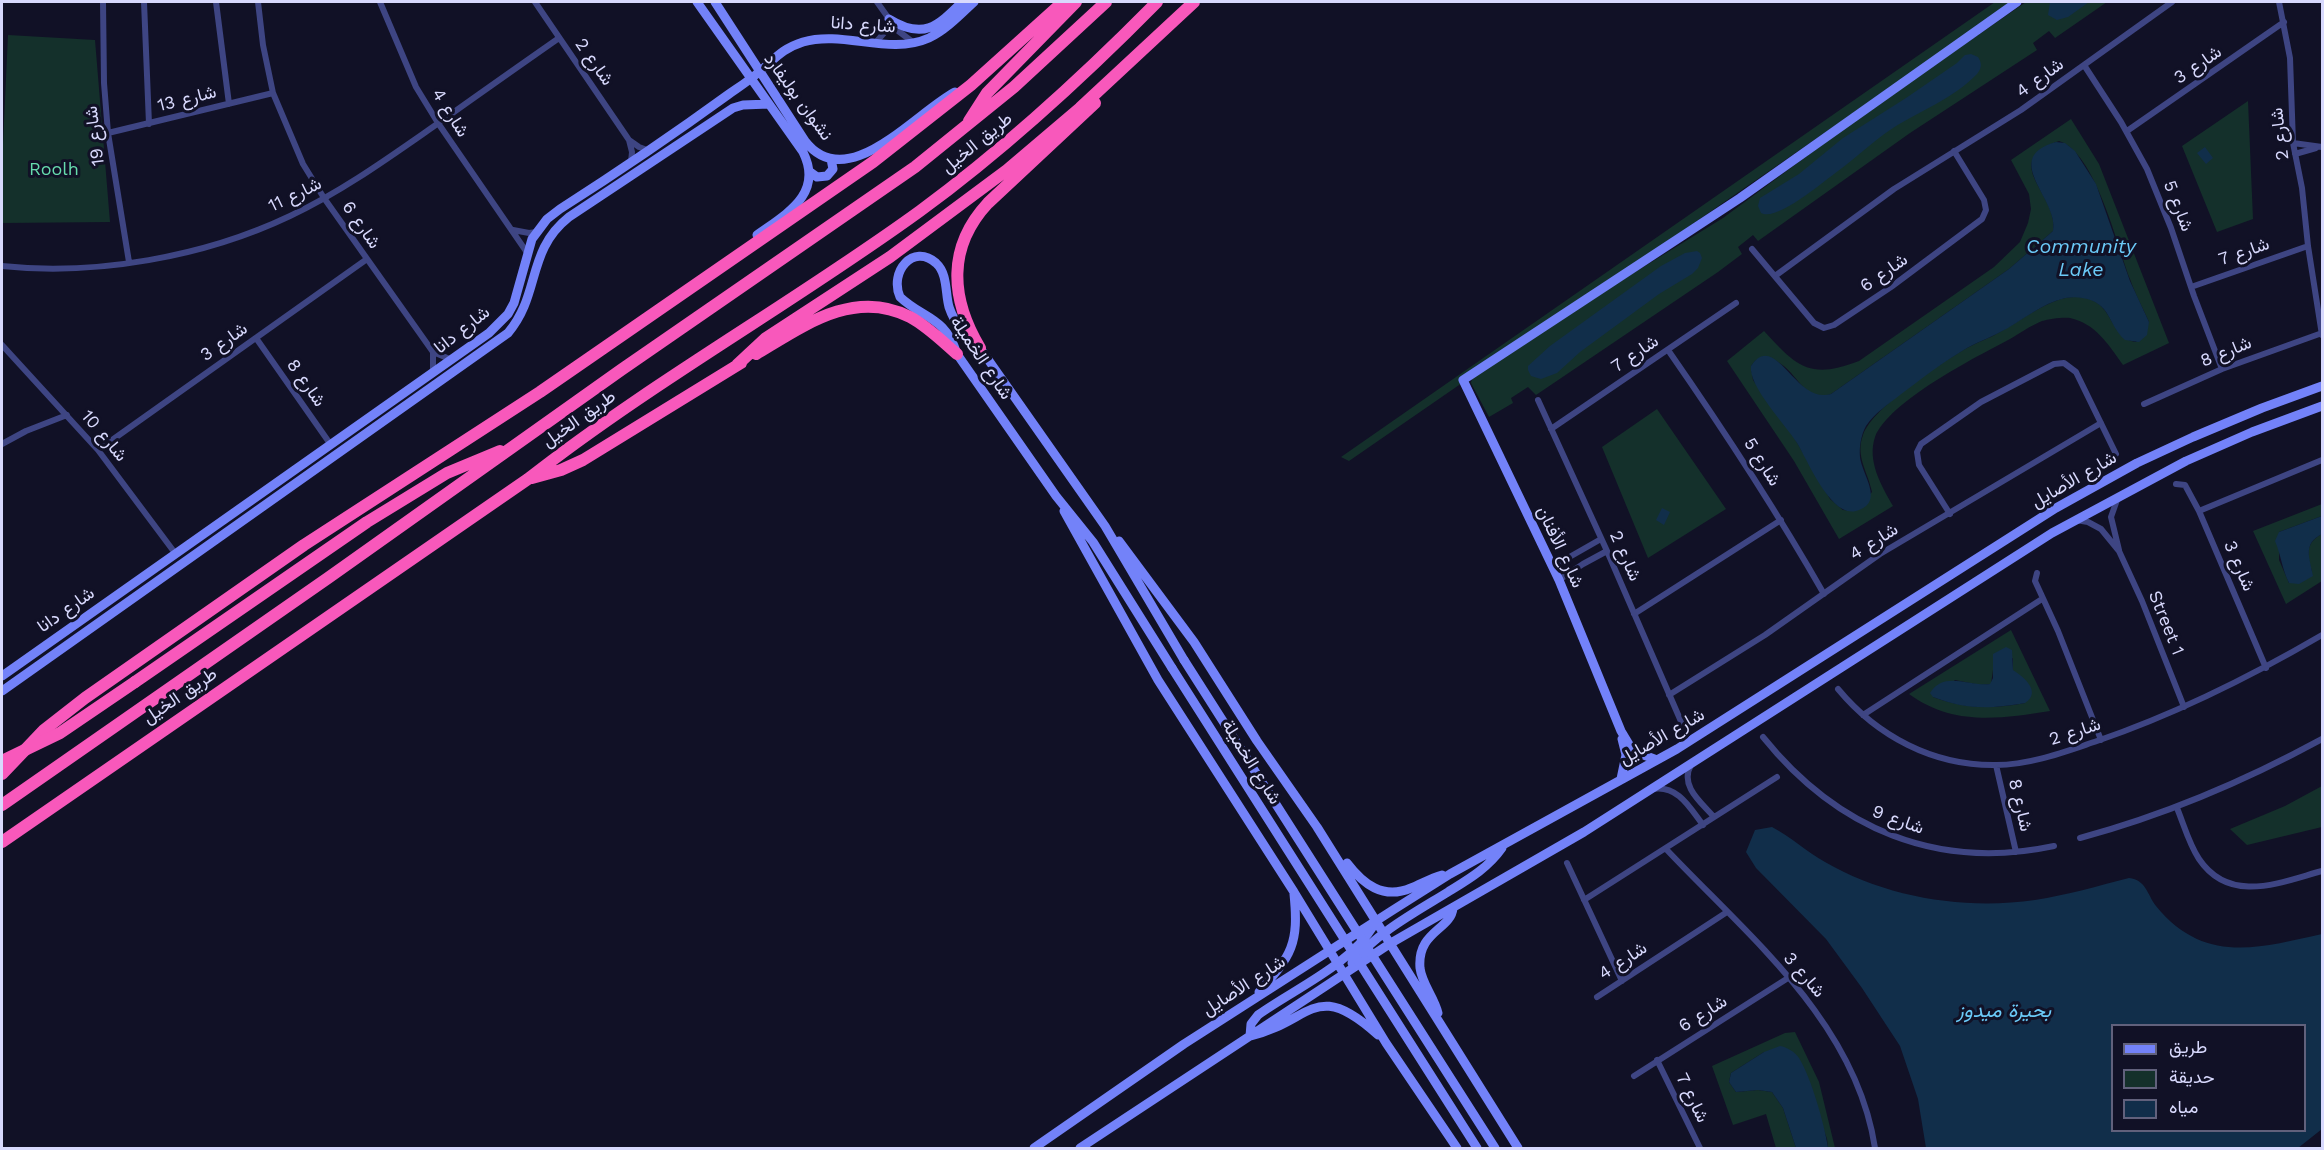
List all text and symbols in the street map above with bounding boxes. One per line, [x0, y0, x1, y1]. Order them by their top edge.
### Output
street label: شارع دانا [830, 12, 896, 38]
street label: شارع 2 [570, 34, 618, 90]
street label: شارع 3 [2170, 41, 2226, 89]
street label: نشوان بوليفارد [759, 49, 837, 145]
street label: شارع 4 [2012, 54, 2068, 102]
street label: شارع 13 [155, 81, 219, 117]
street label: شارع 4 [427, 85, 473, 141]
street label: شارع 19 [81, 105, 109, 167]
street label: شارع 2 [2266, 106, 2294, 162]
street label: طريق الخيل [937, 108, 1017, 178]
park label: Roolh [29, 159, 79, 181]
street label: شارع 11 [265, 173, 325, 217]
street label: شارع 5 [2158, 177, 2198, 235]
street label: شارع 6 [337, 197, 385, 253]
street label: شارع 7 [2216, 233, 2272, 271]
water label: Community Lake [2026, 235, 2136, 282]
street label: شارع 6 [1856, 249, 1912, 297]
street label: شارع دانا [430, 301, 494, 359]
street label: شارع الخميلة [945, 312, 1017, 404]
street label: شارع 3 [196, 318, 252, 366]
street label: شارع 7 [1607, 330, 1663, 378]
street label: شارع 8 [2197, 332, 2255, 372]
street label: شارع 8 [282, 355, 330, 411]
street label: طريق الخيل [538, 386, 620, 452]
street label: شارع 10 [76, 406, 132, 466]
street label: شارع 5 [1739, 434, 1785, 490]
street label: شارع الأصايل [2028, 447, 2120, 513]
street label: شارع الأفنان [1532, 503, 1588, 591]
street label: شارع 4 [1846, 519, 1902, 565]
street label: شارع 2 [1604, 527, 1646, 585]
street label: شارع 3 [2219, 537, 2259, 595]
street label: شارع دانا [33, 583, 99, 637]
street label: Street 1 [2143, 588, 2189, 658]
street label: طريق الخيل [139, 663, 221, 729]
street label: شارع الأصايل [1616, 704, 1708, 770]
street label: شارع 2 [2047, 714, 2103, 750]
street label: شارع الخميلة [1216, 716, 1286, 808]
street label: شارع 8 [2003, 777, 2037, 833]
street label: شارع 9 [1869, 801, 1927, 839]
street label: شارع 4 [1595, 937, 1651, 985]
street label: شارع 3 [1779, 948, 1829, 1002]
street label: شارع الأصايل [1198, 951, 1290, 1021]
street label: شارع 6 [1675, 991, 1731, 1037]
water label: بحيرة ميدوز [1957, 999, 2051, 1023]
legend [2111, 1024, 2306, 1132]
text: طريق [2169, 1036, 2207, 1057]
text: حديقة [2169, 1066, 2215, 1087]
street label: شارع 7 [1671, 1070, 1713, 1126]
text: مياه [2169, 1096, 2198, 1117]

